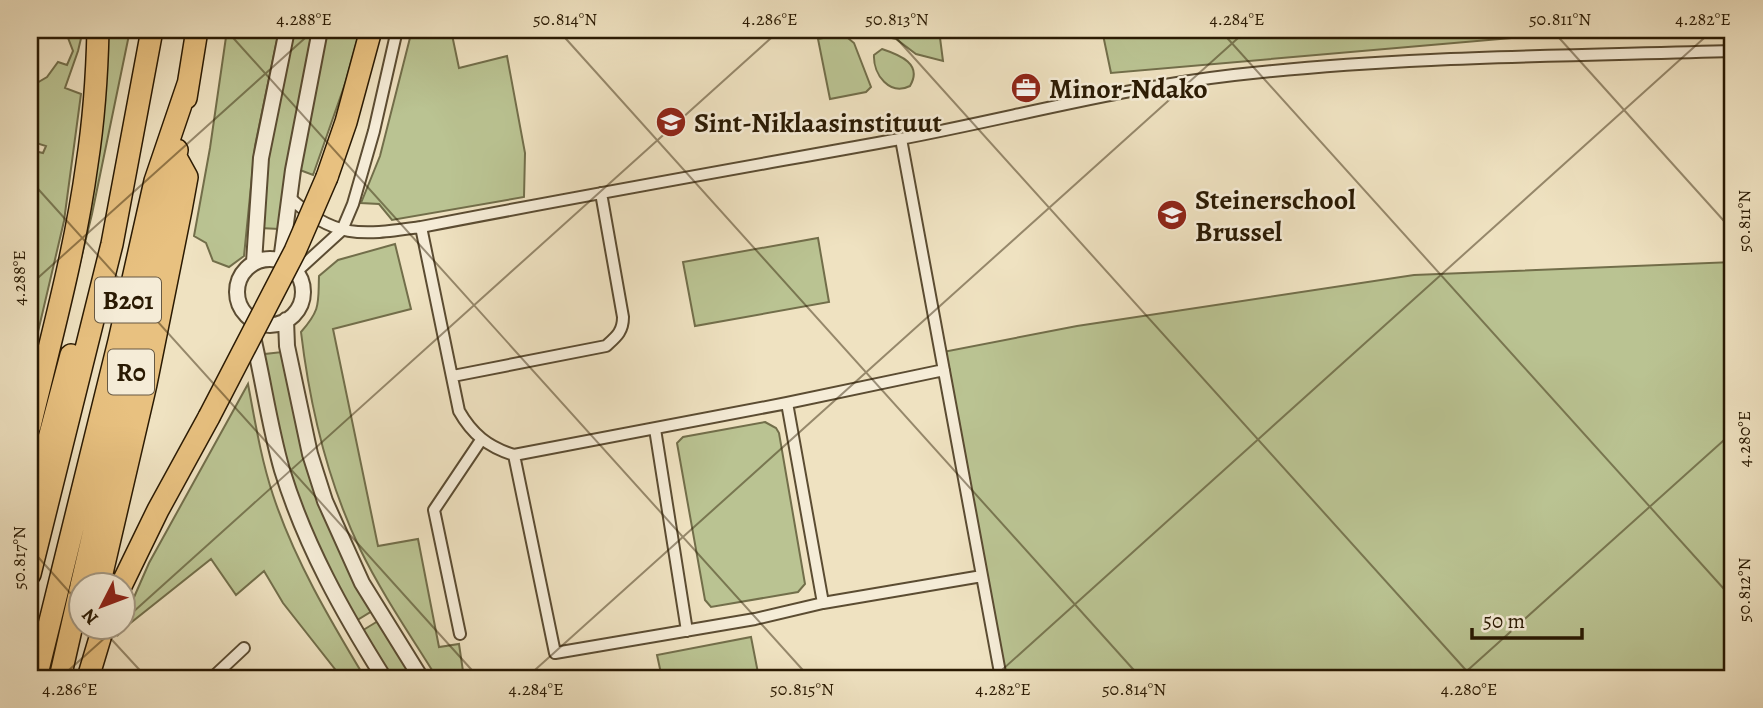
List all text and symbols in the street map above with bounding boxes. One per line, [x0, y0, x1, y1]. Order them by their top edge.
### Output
text: 4.288°E [276, 7, 332, 31]
text: 50.814°N [533, 7, 597, 31]
text: 4.286°E [742, 7, 798, 31]
text: 50.813°N [865, 7, 929, 31]
text: 4.284°E [1209, 7, 1265, 31]
text: 50.811°N [1529, 7, 1591, 31]
text: 4.282°E [1675, 7, 1731, 31]
place label: Minor-Ndako [1049, 70, 1208, 108]
office icon: Minor-Ndako [1009, 71, 1043, 105]
place label: Sint-Niklaasinstituut [694, 104, 942, 142]
school or university icon: Sint-Niklaasinstituut [654, 105, 688, 139]
place label: Steinerschool Brussel [1195, 181, 1356, 251]
text: 50.811°N [1732, 190, 1756, 252]
school or university icon: Steinerschool Brussel [1155, 198, 1189, 232]
text: 4.288°E [7, 250, 31, 306]
road number: B201 [95, 278, 161, 322]
road number: R0 [108, 350, 154, 394]
text: 4.280°E [1732, 411, 1756, 467]
text: 50.817°N [7, 526, 31, 590]
text: 50.812°N [1732, 558, 1756, 622]
north arrow [66, 572, 136, 642]
scale bar [1472, 596, 1583, 640]
text: N [76, 603, 104, 631]
text: 50 m [1483, 607, 1525, 635]
text: 4.286°E [42, 677, 98, 701]
text: 4.284°E [508, 677, 564, 701]
text: 50.815°N [770, 677, 834, 701]
text: 4.282°E [975, 677, 1031, 701]
text: 50.814°N [1102, 677, 1166, 701]
text: 4.280°E [1441, 677, 1497, 701]

